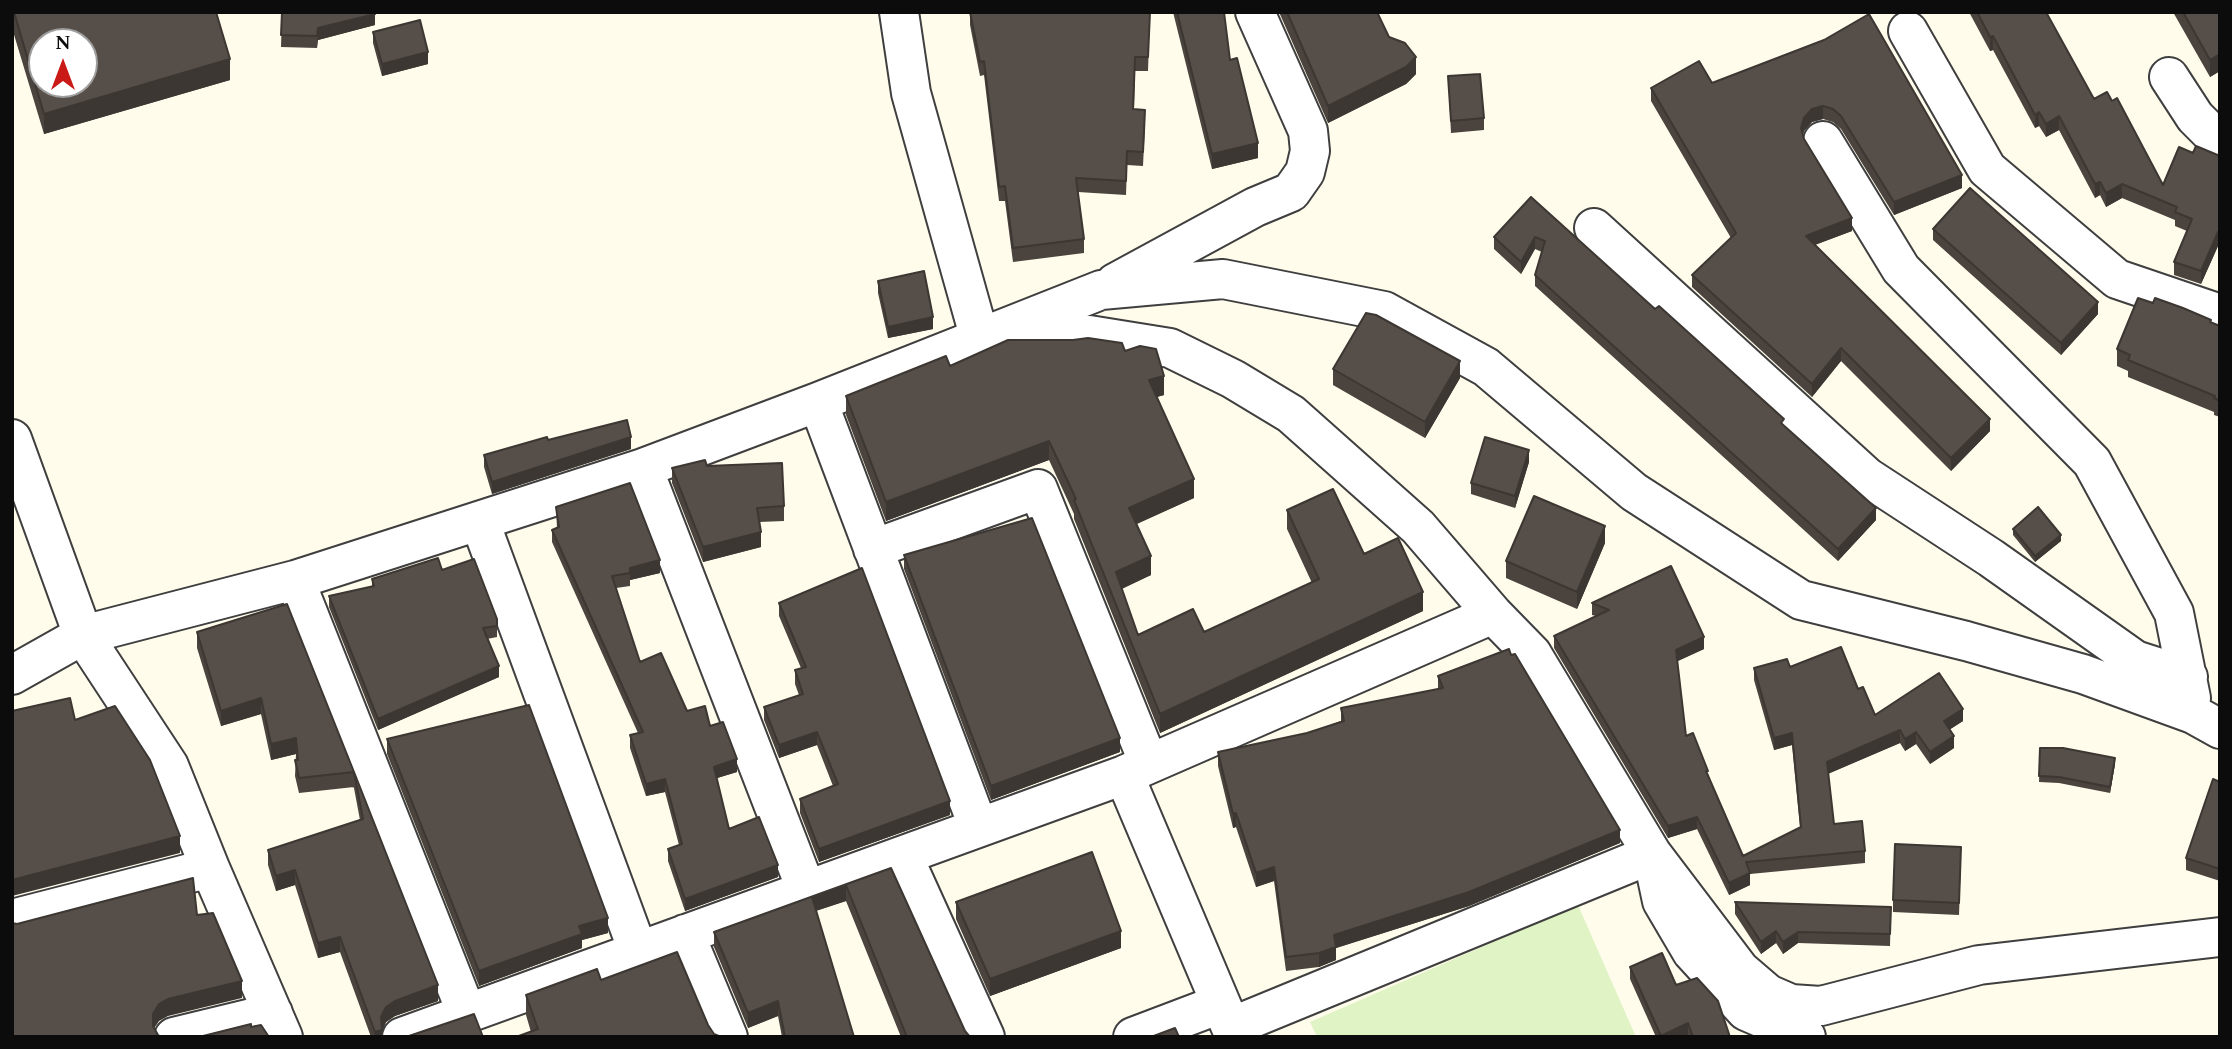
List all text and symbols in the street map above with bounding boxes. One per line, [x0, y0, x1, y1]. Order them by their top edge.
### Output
north arrow [28, 28, 98, 98]
text: N [55, 29, 71, 58]

